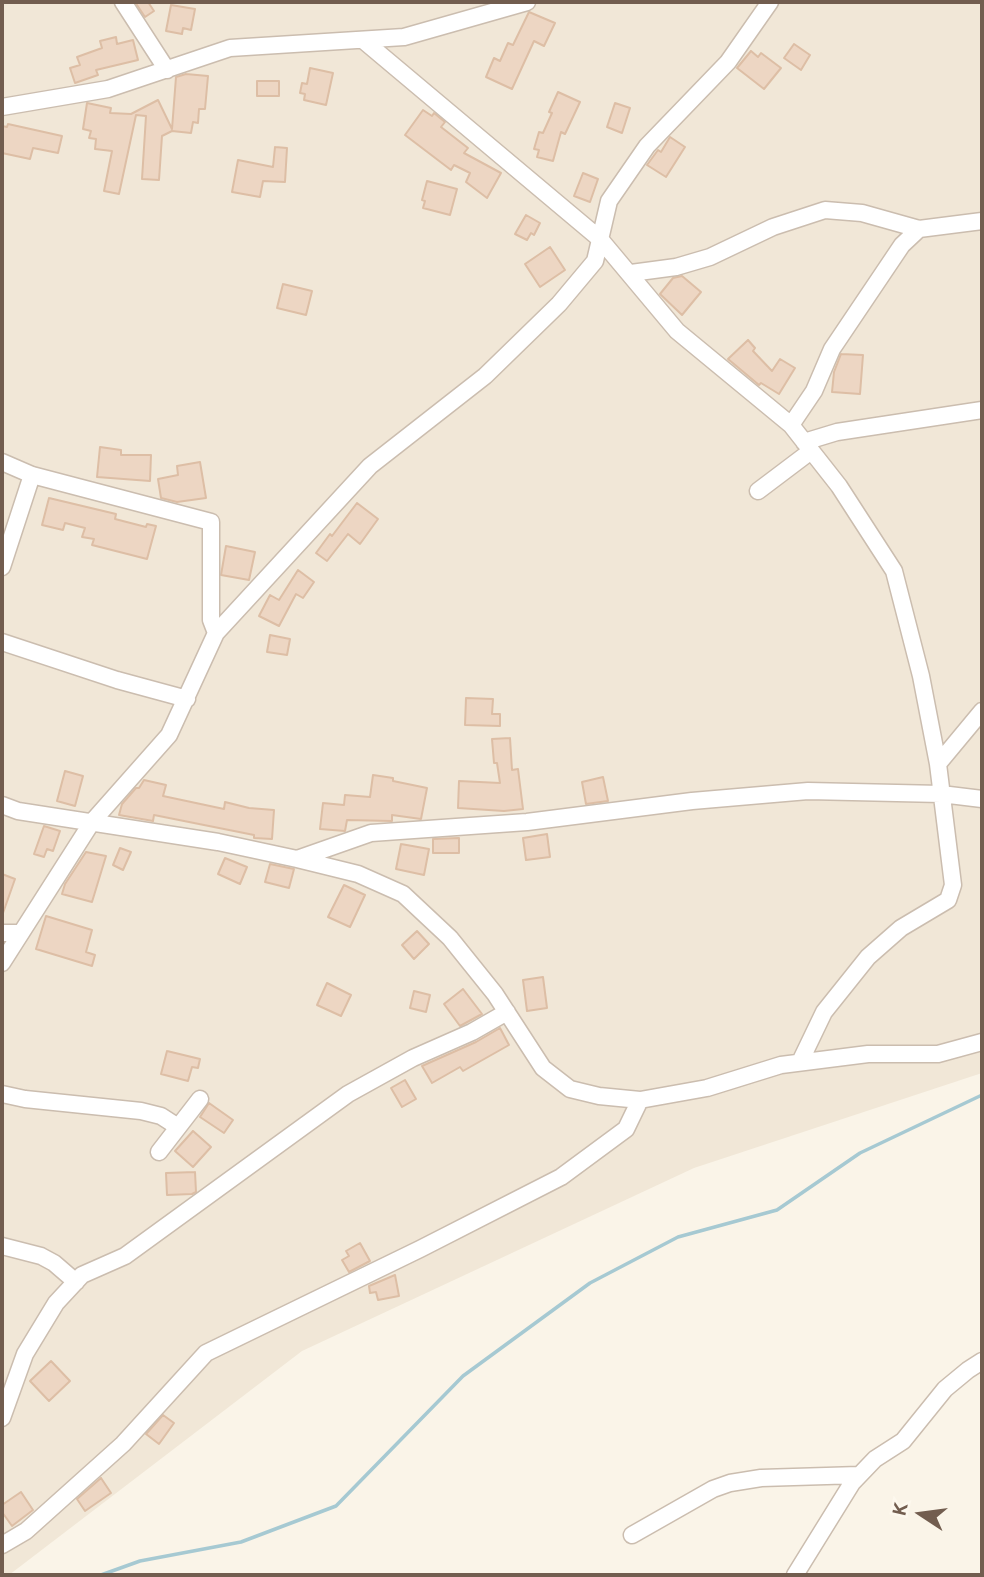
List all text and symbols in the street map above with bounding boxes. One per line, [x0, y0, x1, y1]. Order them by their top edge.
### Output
north arrow [886, 1479, 956, 1549]
text: K [887, 1500, 913, 1518]

